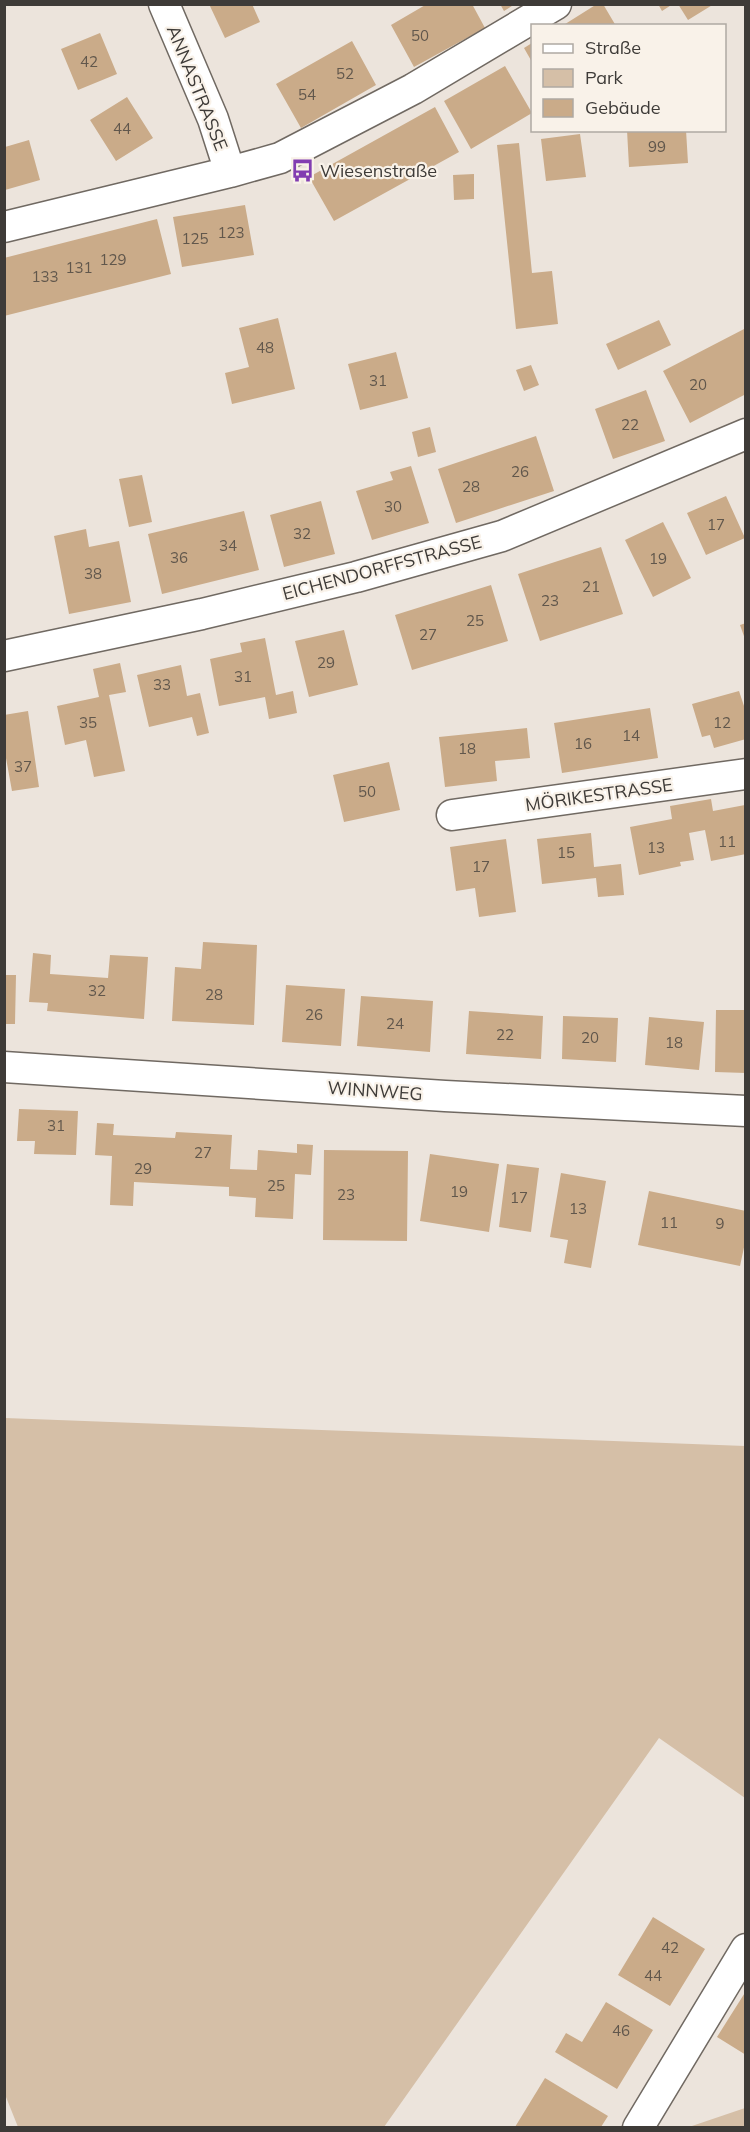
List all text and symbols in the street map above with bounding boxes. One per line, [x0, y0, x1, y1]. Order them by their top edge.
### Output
street label: ANNASTRASSE [162, 22, 233, 154]
legend [531, 24, 726, 132]
house number: 50 [411, 26, 429, 45]
text: Straße [585, 36, 641, 59]
house number: 42 [80, 52, 98, 71]
house number: 52 [336, 64, 354, 83]
text: Park [585, 66, 624, 89]
house number: 54 [298, 85, 316, 104]
text: Gebäude [585, 96, 661, 119]
house number: 44 [113, 119, 131, 138]
house number: 99 [648, 137, 666, 156]
bus stop icon: Wiesenstraße [289, 158, 315, 184]
place label: Wiesenstraße [320, 159, 437, 182]
house number: 123 [217, 223, 245, 242]
house number: 125 [181, 229, 209, 248]
house number: 129 [99, 250, 127, 269]
house number: 131 [65, 258, 93, 277]
house number: 133 [31, 267, 59, 286]
house number: 48 [256, 338, 274, 357]
house number: 31 [369, 371, 387, 390]
house number: 20 [689, 375, 707, 394]
house number: 22 [621, 415, 639, 434]
house number: 26 [511, 462, 529, 481]
house number: 28 [462, 477, 480, 496]
house number: 30 [384, 497, 402, 516]
house number: 17 [707, 515, 725, 534]
house number: 32 [293, 524, 311, 543]
street label: EICHENDORFFSTRASSE [280, 530, 484, 605]
house number: 34 [219, 536, 237, 555]
house number: 36 [170, 548, 188, 567]
house number: 19 [649, 549, 667, 568]
house number: 38 [84, 564, 102, 583]
house number: 21 [582, 577, 600, 596]
house number: 23 [541, 591, 559, 610]
house number: 25 [466, 611, 484, 630]
house number: 27 [419, 625, 437, 644]
house number: 29 [317, 653, 335, 672]
house number: 31 [234, 667, 252, 686]
house number: 33 [153, 675, 171, 694]
house number: 35 [79, 713, 97, 732]
house number: 12 [713, 713, 731, 732]
house number: 14 [622, 726, 640, 745]
house number: 16 [574, 734, 592, 753]
house number: 18 [458, 739, 476, 758]
house number: 37 [14, 757, 32, 776]
street label: MÖRIKESTRASSE [524, 773, 674, 816]
house number: 50 [358, 782, 376, 801]
house number: 11 [718, 832, 736, 851]
house number: 13 [647, 838, 665, 857]
house number: 15 [557, 843, 575, 862]
house number: 17 [472, 857, 490, 876]
house number: 32 [88, 981, 106, 1000]
house number: 28 [205, 985, 223, 1004]
house number: 26 [305, 1005, 323, 1024]
house number: 24 [386, 1014, 404, 1033]
house number: 22 [496, 1025, 514, 1044]
house number: 20 [581, 1028, 599, 1047]
house number: 18 [665, 1033, 683, 1052]
street label: WINNWEG [327, 1076, 423, 1105]
house number: 31 [47, 1116, 65, 1135]
house number: 27 [194, 1143, 212, 1162]
house number: 29 [134, 1159, 152, 1178]
house number: 25 [267, 1176, 285, 1195]
house number: 19 [450, 1182, 468, 1201]
house number: 23 [337, 1185, 355, 1204]
house number: 17 [510, 1188, 528, 1207]
house number: 13 [569, 1199, 587, 1218]
house number: 11 [660, 1213, 678, 1232]
house number: 9 [715, 1214, 725, 1233]
house number: 42 [661, 1938, 679, 1957]
house number: 44 [644, 1966, 662, 1985]
house number: 46 [612, 2021, 630, 2040]

